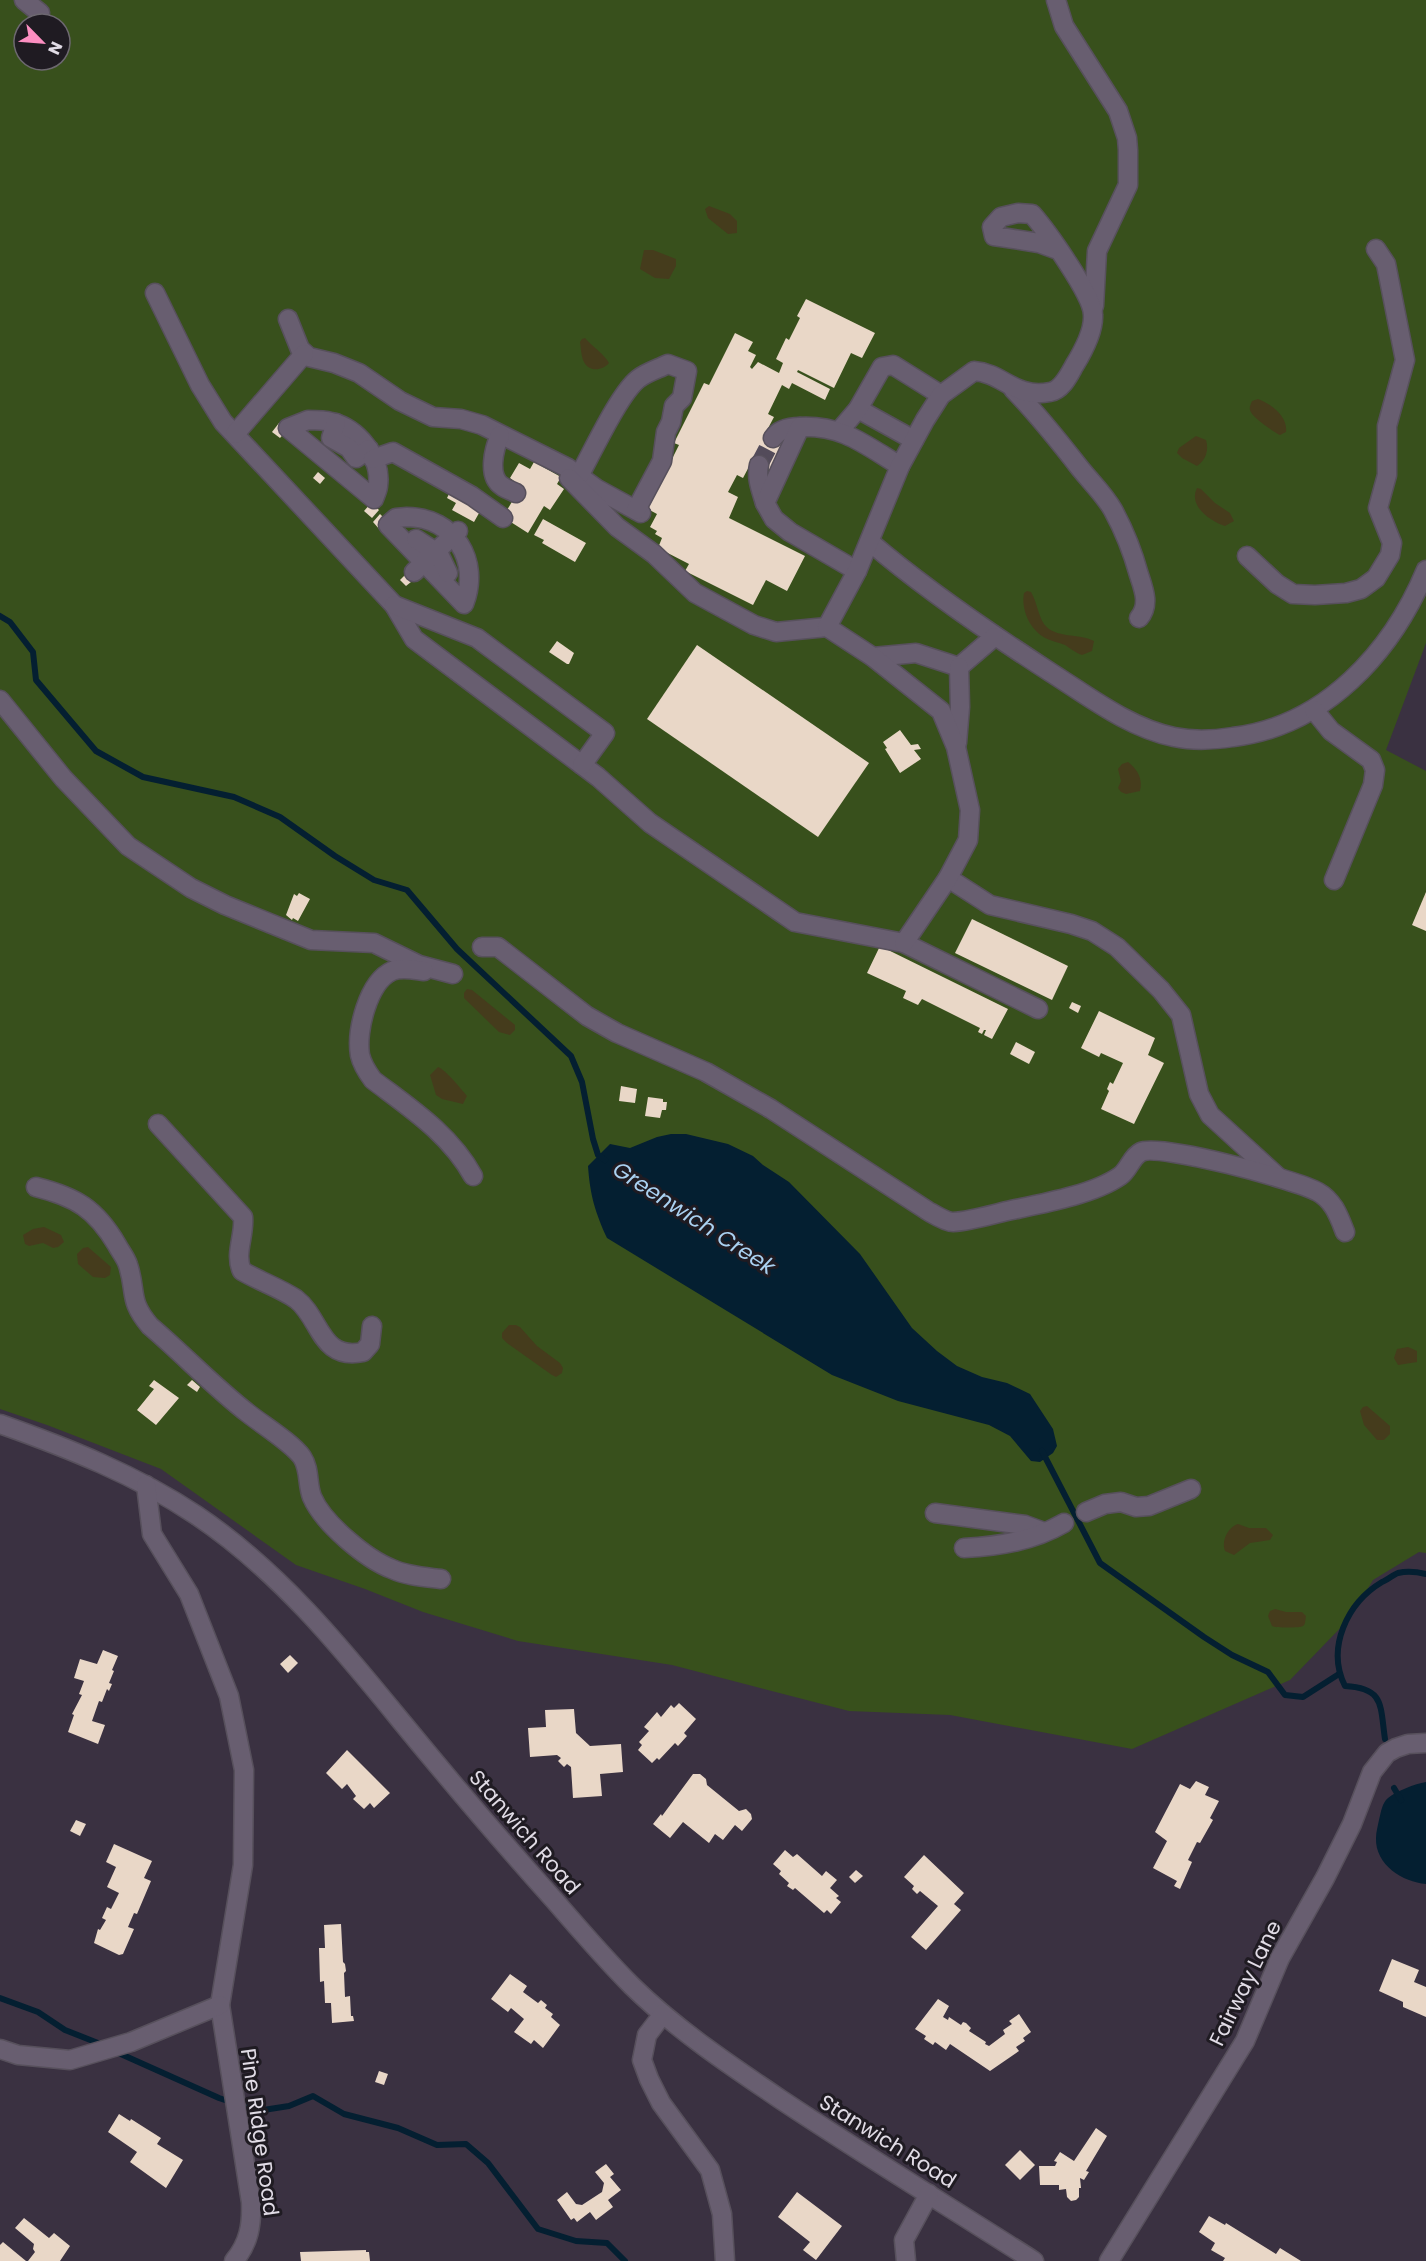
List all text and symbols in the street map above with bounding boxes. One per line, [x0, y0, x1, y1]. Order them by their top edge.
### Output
north arrow [12, 12, 72, 72]
text: N [42, 38, 68, 58]
water label: Greenwich Creek [607, 1154, 783, 1283]
street label: Stanwich Road [463, 1763, 587, 1901]
street label: Fairway Lane [1202, 1915, 1288, 2051]
street label: Pine Ridge Road [234, 2046, 286, 2218]
street label: Stanwich Road [814, 2087, 962, 2195]

